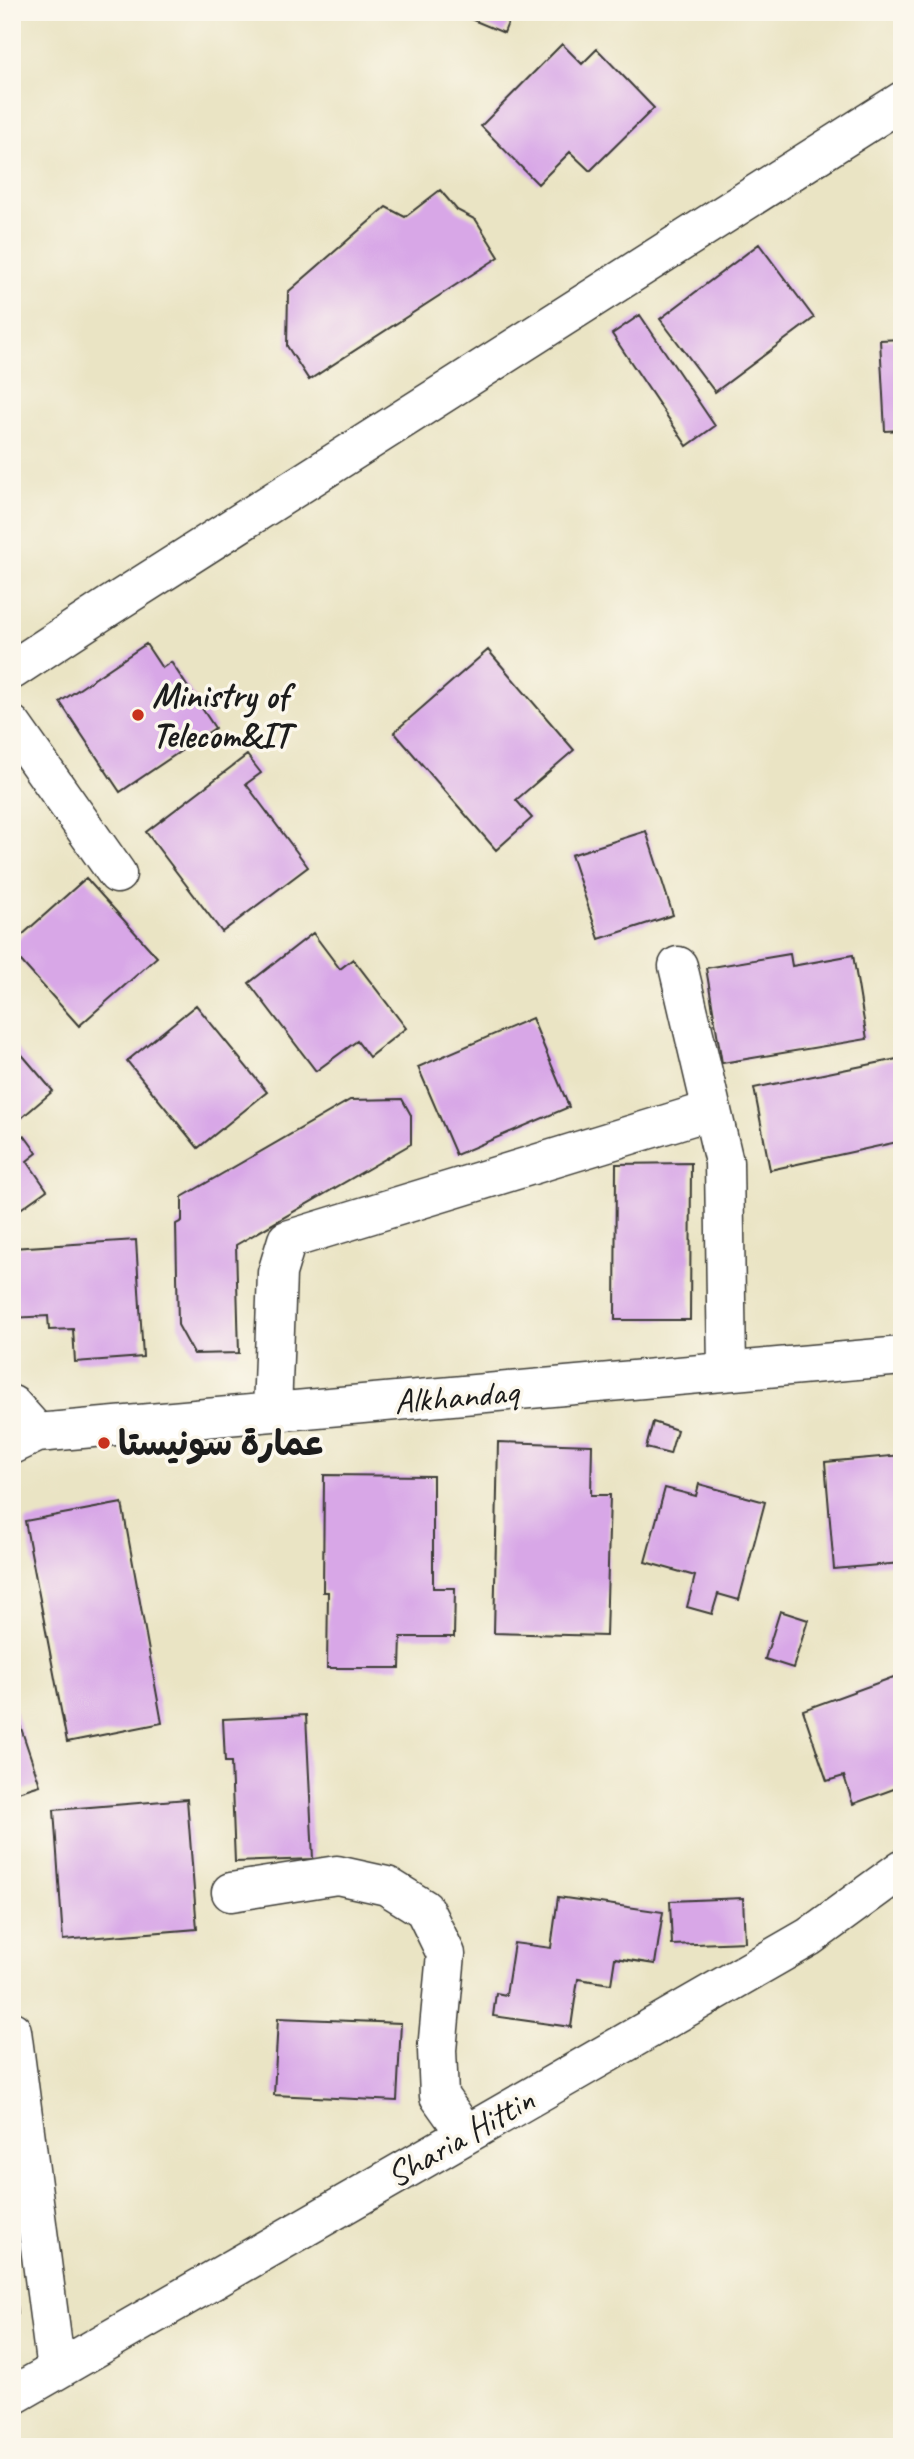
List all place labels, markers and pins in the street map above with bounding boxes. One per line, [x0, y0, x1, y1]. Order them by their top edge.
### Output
place label: Ministry of Telecom&IT [152, 673, 298, 758]
marker: Ministry of Telecom&IT [130, 707, 146, 723]
place label: عمارة سونيستا [118, 1421, 326, 1466]
marker: عمارة سونيستا [96, 1435, 112, 1451]

